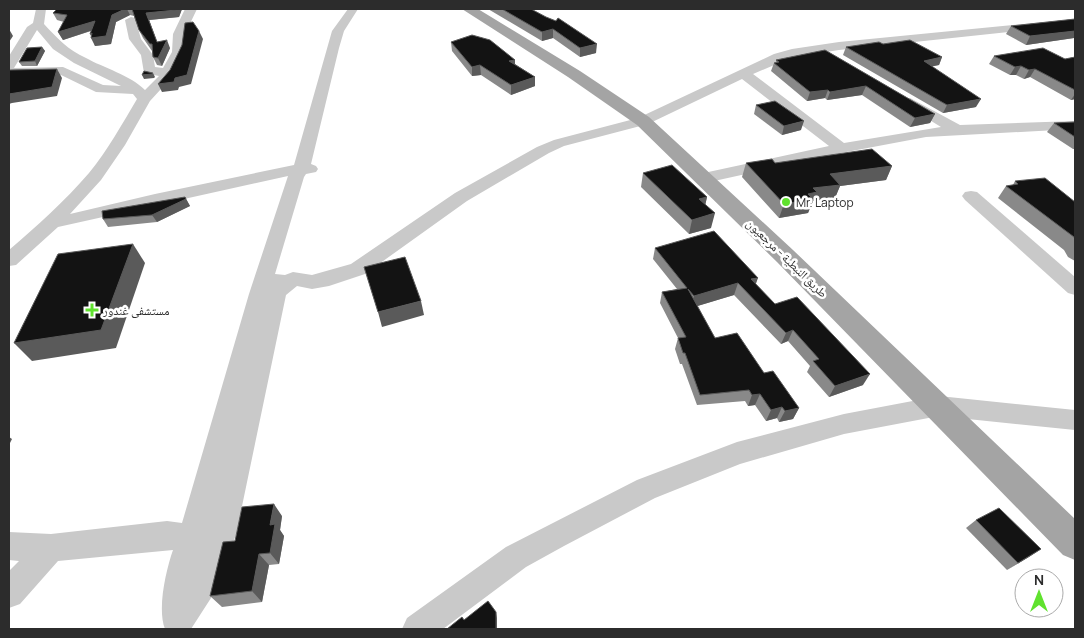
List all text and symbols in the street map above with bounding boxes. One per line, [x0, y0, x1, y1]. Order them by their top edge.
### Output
place label: Mr. Laptop [796, 194, 854, 211]
marker: Mr. Laptop [780, 196, 792, 208]
street label: طريق النبطية - مرجعيون [743, 215, 831, 301]
place label: مستشفى غندور [102, 302, 170, 319]
marker: مستشفى غندور [85, 303, 99, 317]
north arrow [1014, 568, 1064, 618]
text: N [1034, 570, 1044, 589]

